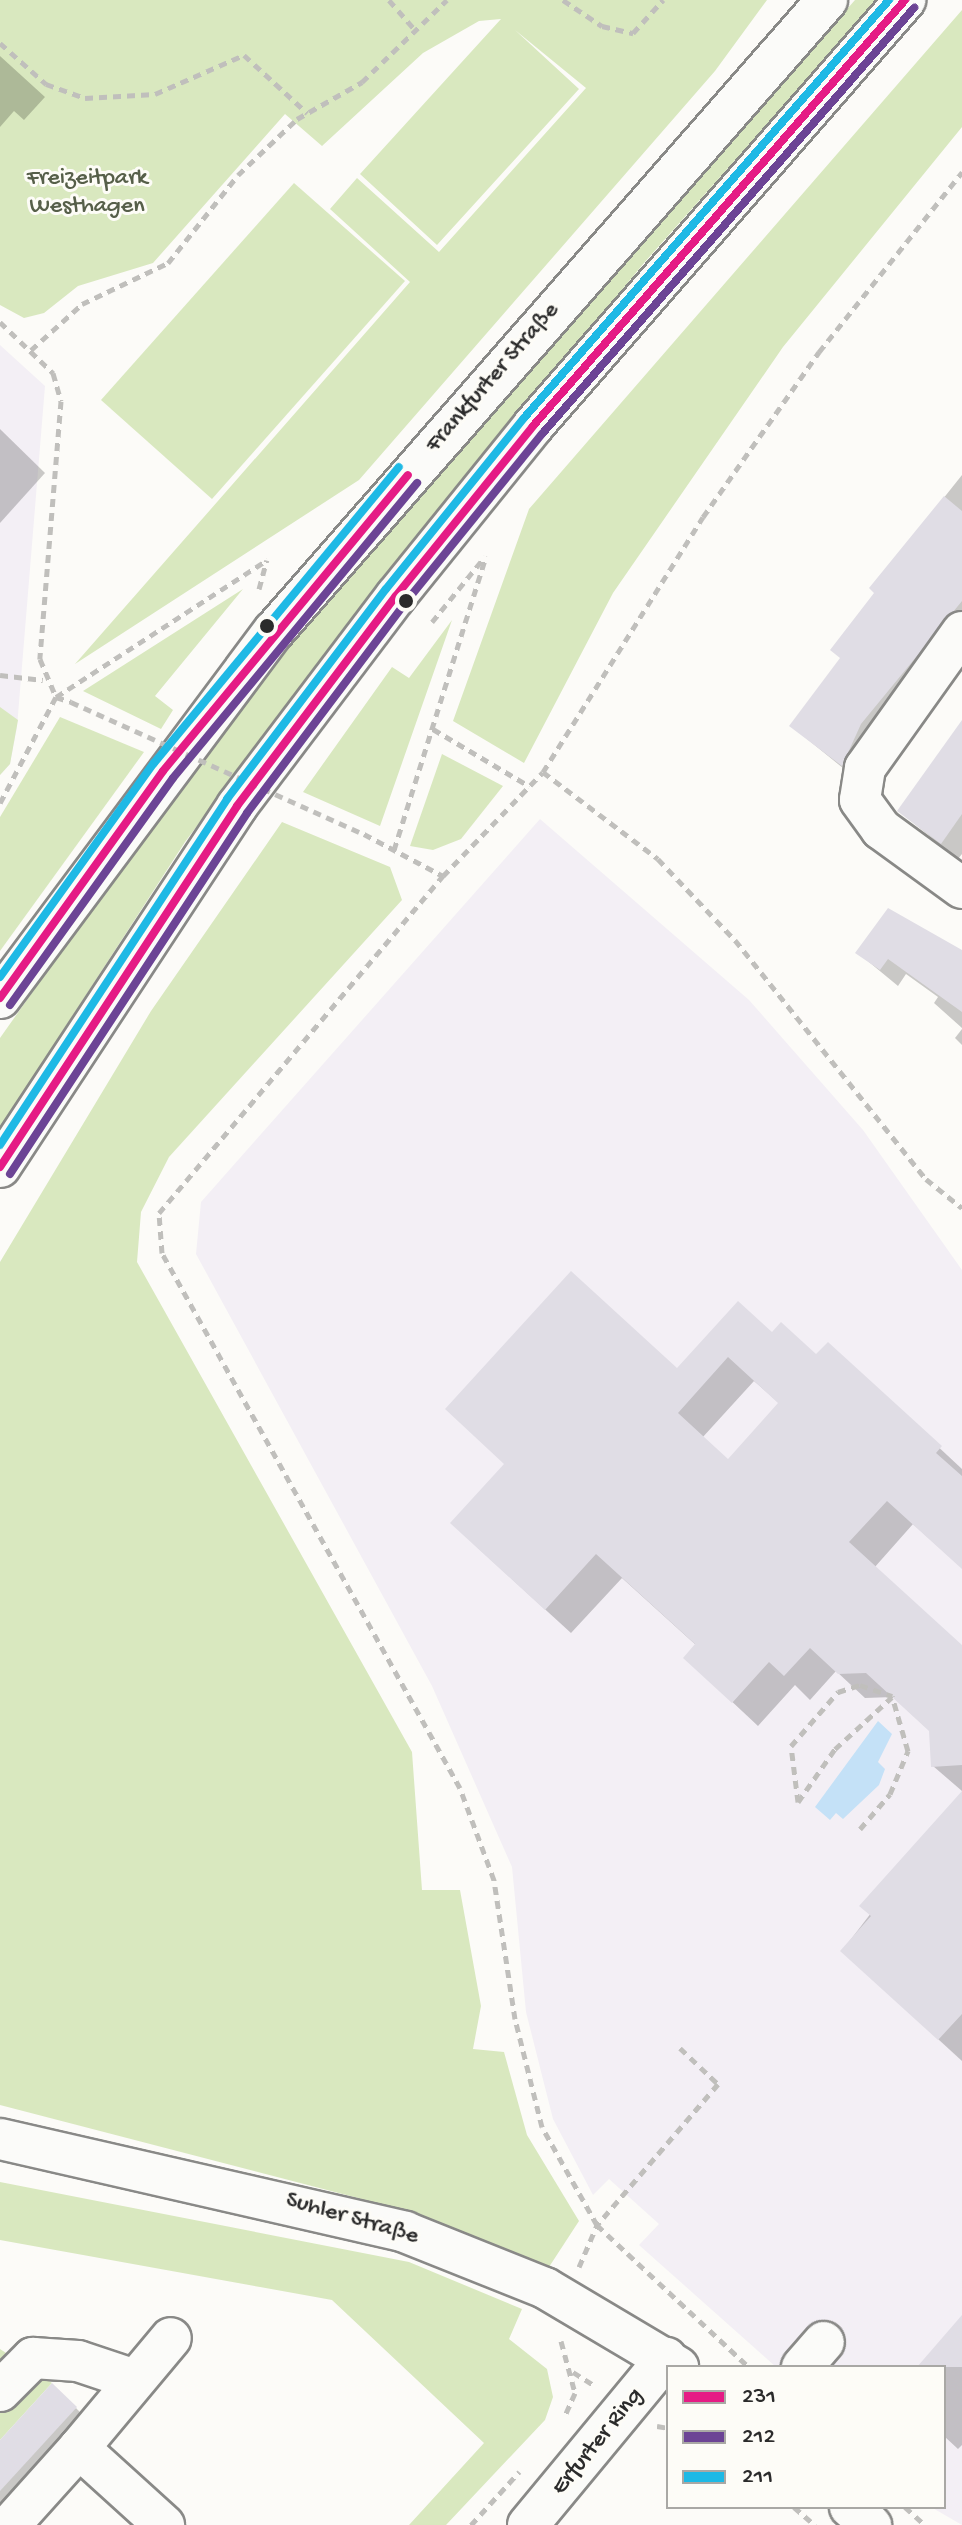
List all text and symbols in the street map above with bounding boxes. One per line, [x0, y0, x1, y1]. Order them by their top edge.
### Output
park label: Freizeitpark Westhagen [27, 165, 147, 221]
street label: Frankfurter Straße [420, 297, 566, 459]
unlabelled marker [398, 593, 414, 609]
unlabelled marker [259, 618, 275, 634]
street label: Suhler Straße [282, 2186, 422, 2252]
legend [666, 2365, 946, 2509]
street label: Erfurter Ring [546, 2383, 650, 2501]
text: 231 [742, 2383, 776, 2412]
text: 212 [742, 2423, 775, 2452]
text: 211 [742, 2463, 773, 2492]

